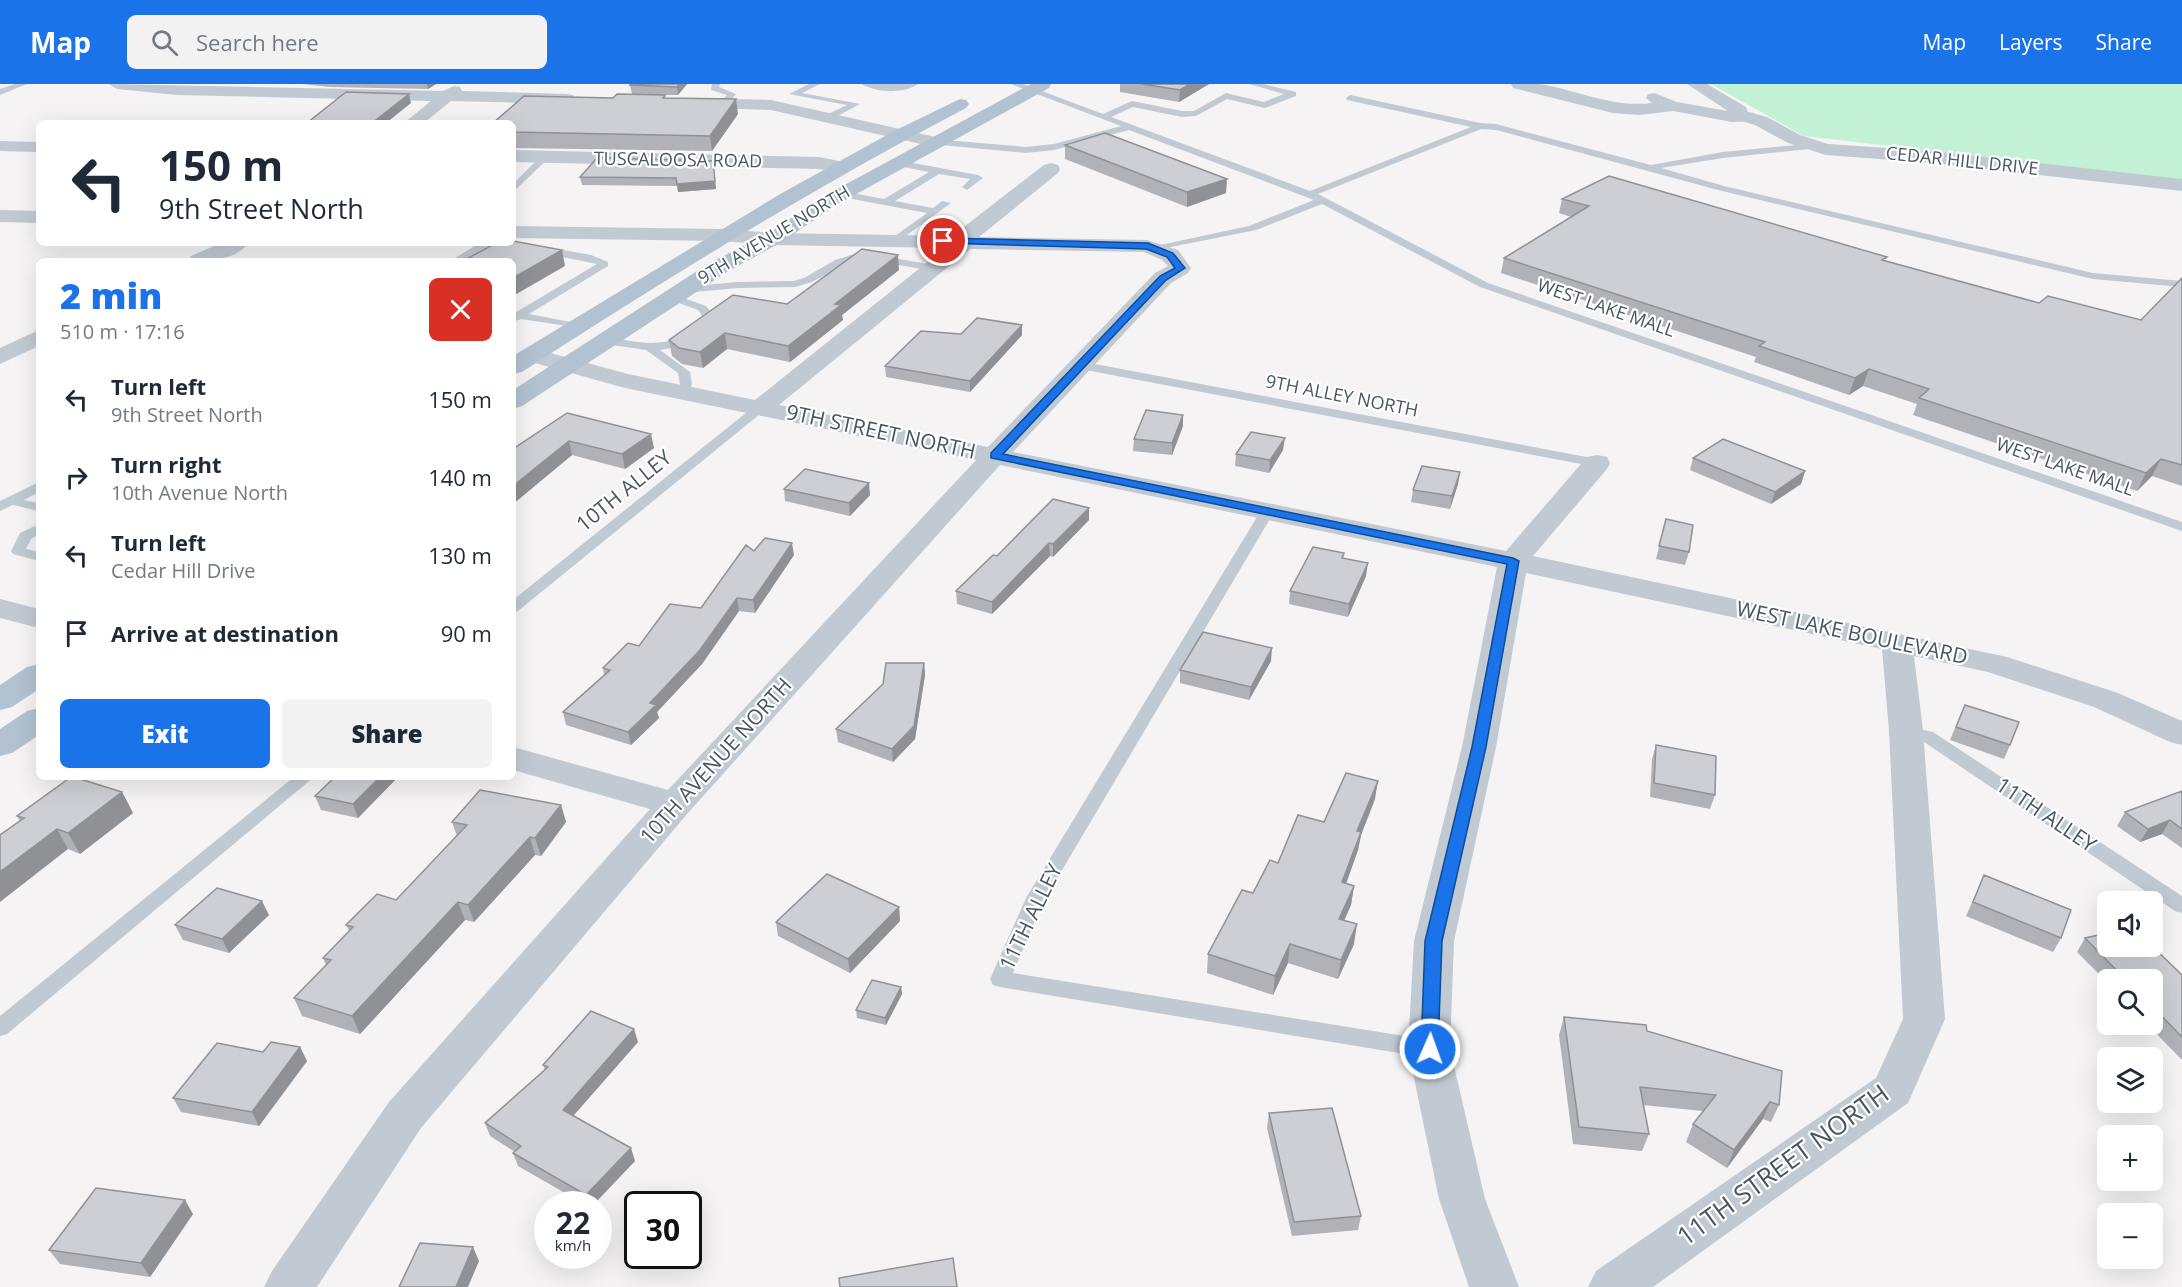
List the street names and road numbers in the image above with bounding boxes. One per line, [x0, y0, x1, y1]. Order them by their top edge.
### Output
street label: CEDAR HILL DRIVE [1885, 140, 2040, 180]
street label: TUSCALOOSA ROAD [594, 146, 762, 172]
street label: 9TH AVENUE NORTH [693, 179, 854, 289]
street label: WEST LAKE MALL [1534, 272, 1678, 342]
street label: 9TH ALLEY NORTH [1264, 368, 1421, 422]
street label: 9TH STREET NORTH [784, 397, 979, 465]
street label: WEST LAKE MALL [1993, 431, 2137, 501]
street label: 10TH ALLEY [570, 443, 677, 537]
street label: WEST LAKE BOULEVARD [1734, 594, 1970, 670]
street label: 10TH AVENUE NORTH [633, 671, 797, 849]
street label: 11TH ALLEY [1991, 770, 2102, 858]
street label: 11TH ALLEY [992, 858, 1068, 974]
street label: 11TH STREET NORTH [1669, 1075, 1896, 1253]

